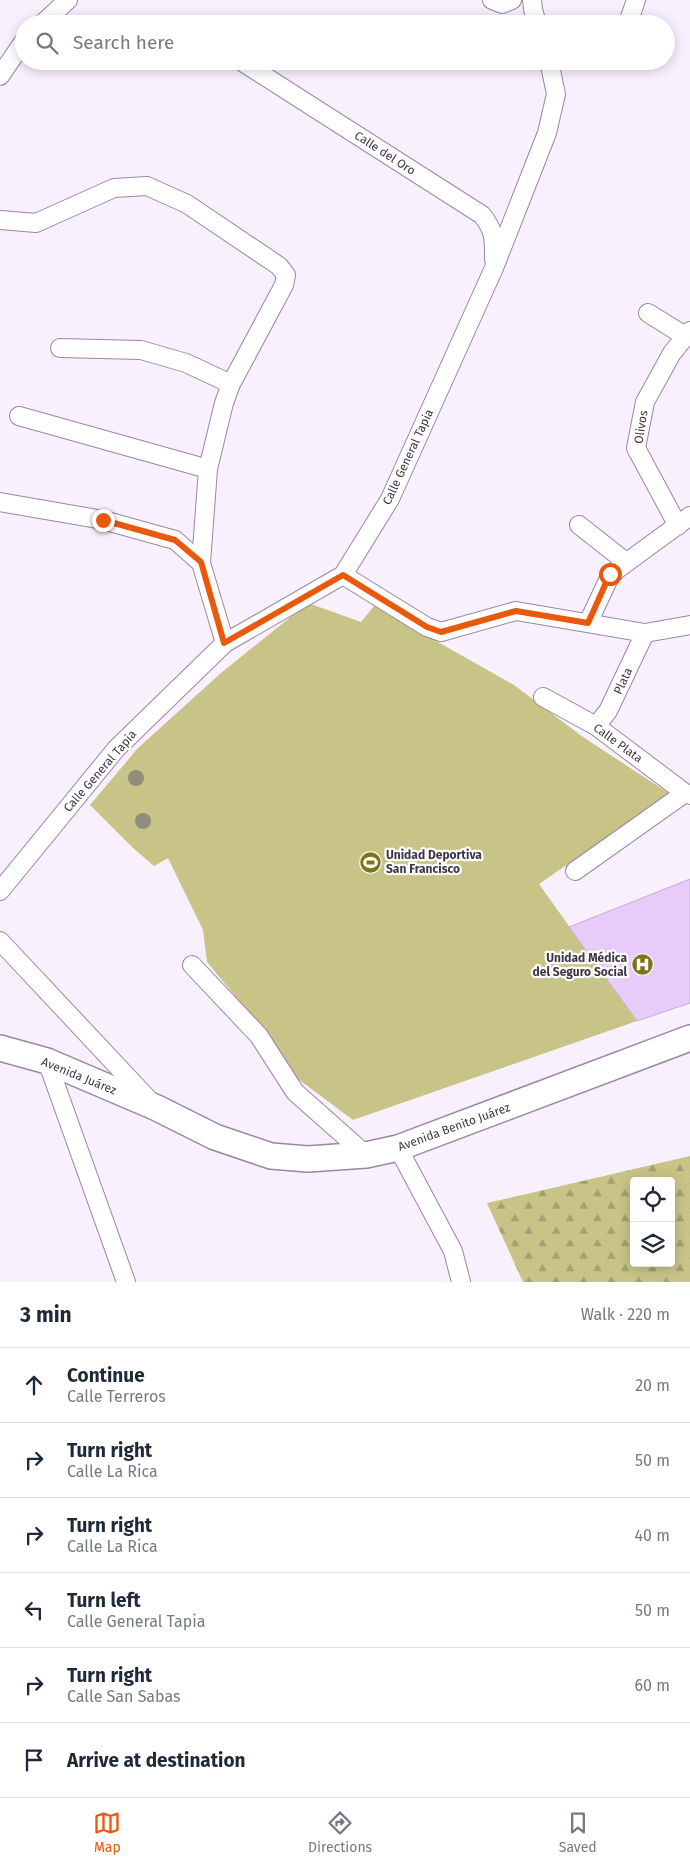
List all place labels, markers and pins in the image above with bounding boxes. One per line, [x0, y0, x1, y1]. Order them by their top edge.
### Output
place label: Unidad Deportiva San Francisco [386, 848, 482, 876]
sports icon: Unidad Deportiva San Francisco [358, 850, 382, 874]
place label: Unidad Médica del Seguro Social [533, 951, 627, 979]
hospital icon: Unidad Médica del Seguro Social [631, 953, 655, 977]

